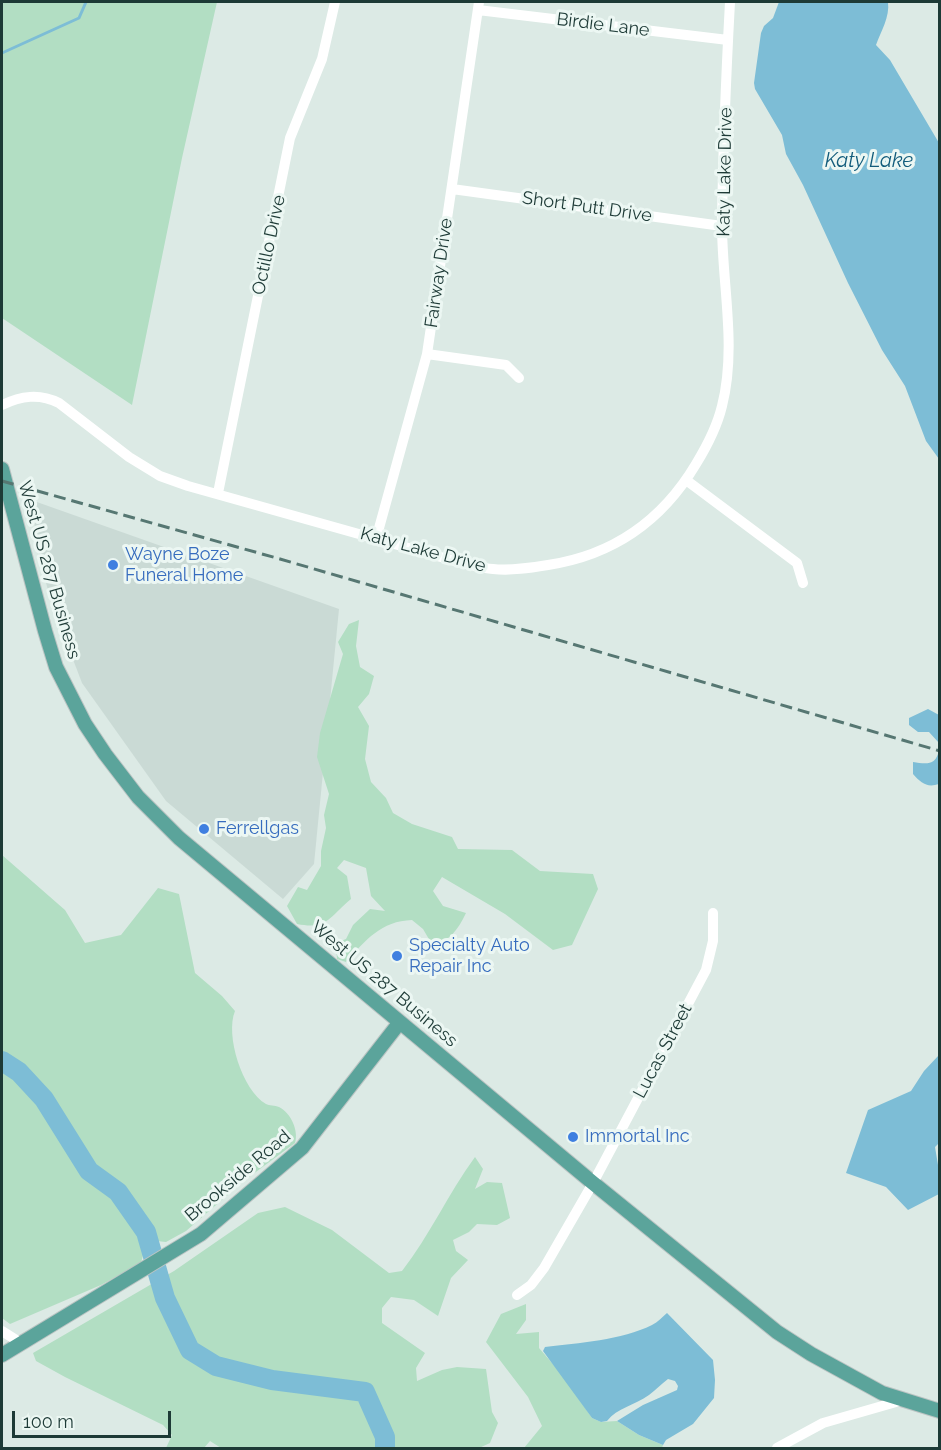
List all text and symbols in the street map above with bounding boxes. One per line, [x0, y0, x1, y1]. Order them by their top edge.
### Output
street label: Birdie Lane [555, 9, 651, 41]
street label: Katy Lake Drive [713, 107, 737, 237]
water label: Katy Lake [825, 149, 913, 173]
street label: Short Putt Drive [521, 187, 653, 227]
street label: Octillo Drive [248, 193, 290, 297]
street label: Fairway Drive [421, 217, 457, 329]
street label: West US 287 Business [13, 478, 85, 662]
street label: Katy Lake Drive [358, 523, 488, 577]
place label: Wayne Boze Funeral Home [125, 544, 243, 586]
marker: Wayne Boze Funeral Home [106, 558, 120, 572]
place label: Ferrellgas [216, 818, 299, 840]
marker: Ferrellgas [197, 822, 211, 836]
street label: West US 287 Business [306, 916, 462, 1052]
place label: Specialty Auto Repair Inc [409, 935, 530, 978]
marker: Specialty Auto Repair Inc [390, 949, 404, 963]
street label: Lucas Street [629, 1000, 697, 1102]
street label: Brookside Road [181, 1126, 295, 1226]
place label: Immortal Inc [585, 1126, 690, 1148]
marker: Immortal Inc [566, 1130, 580, 1144]
scale bar [15, 1399, 174, 1437]
text: 100 m [23, 1411, 74, 1432]

